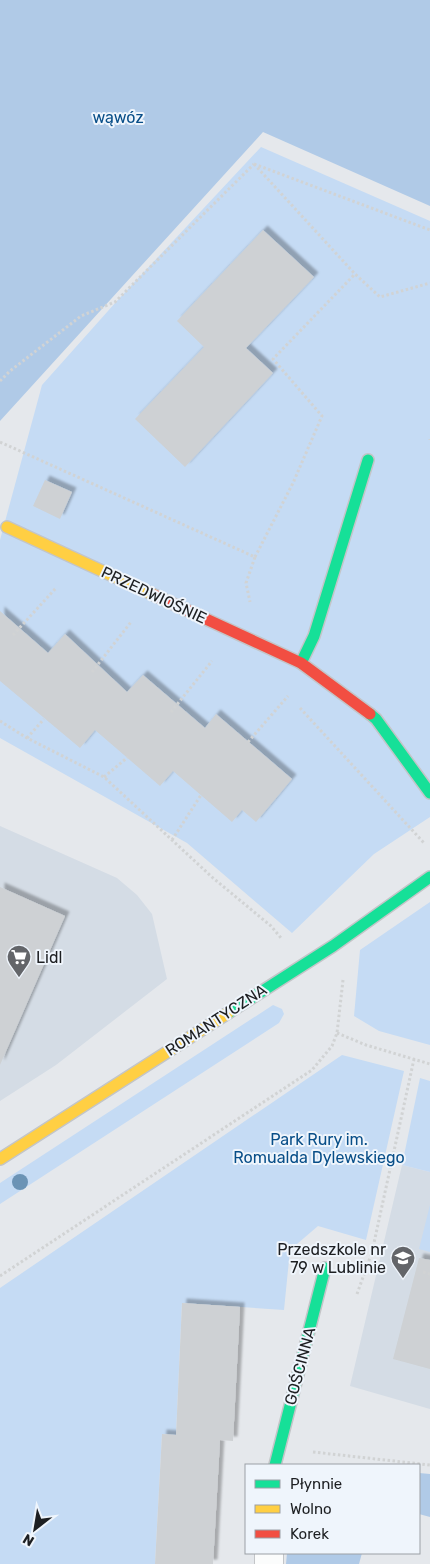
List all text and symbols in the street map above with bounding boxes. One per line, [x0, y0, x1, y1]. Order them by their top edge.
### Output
park label: wąwóz [92, 108, 144, 127]
street label: PRZEDWIOŚNIE [98, 561, 210, 628]
supermarket icon: Lidl [6, 944, 32, 978]
place label: Lidl [36, 948, 62, 967]
street label: ROMANTYCZNA [162, 980, 271, 1060]
park label: Park Rury im. Romualda Dylewskiego [233, 1130, 405, 1167]
place label: Przedszkole nr 79 w Lublinie [277, 1240, 386, 1277]
school or university icon: Przedszkole nr 79 w Lublinie [390, 1245, 416, 1279]
street label: GOŚCINNA [280, 1325, 320, 1407]
legend [245, 1464, 420, 1554]
text: Płynnie [290, 1475, 342, 1493]
text: Wolno [290, 1500, 332, 1518]
north arrow [10, 1504, 60, 1554]
text: Korek [290, 1525, 329, 1543]
text: N [20, 1530, 37, 1550]

